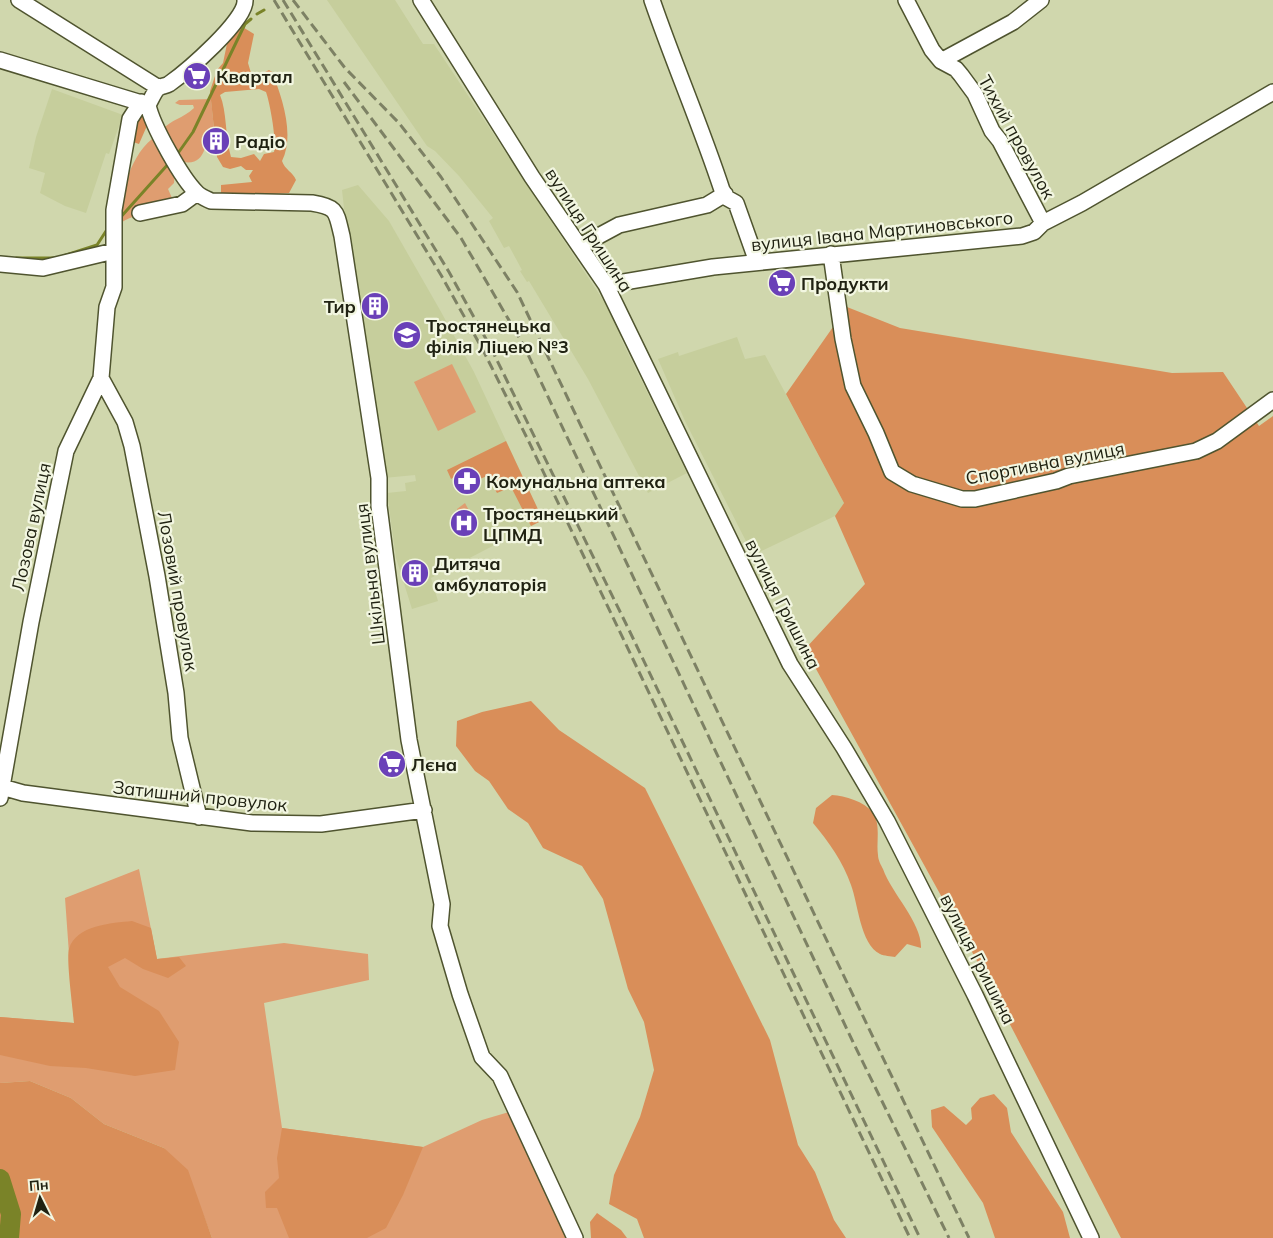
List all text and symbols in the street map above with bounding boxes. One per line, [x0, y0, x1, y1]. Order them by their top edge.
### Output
supermarket icon: Квартал [182, 61, 212, 91]
place label: Квартал [216, 65, 293, 88]
street label: Тихий провулок [973, 71, 1061, 203]
building icon: Радіо [201, 126, 231, 156]
place label: Радіо [235, 130, 286, 153]
street label: вулиця Гришина [540, 164, 638, 296]
street label: вулиця Івана Мартиновського [750, 206, 1014, 256]
supermarket icon: Продукти [767, 268, 797, 298]
place label: Продукти [801, 272, 889, 295]
building icon: Тир [360, 291, 390, 321]
place label: Тир [324, 295, 356, 318]
place label: Тростянецька філія Ліцею №3 [426, 314, 569, 358]
school or university icon: Тростянецька філія Ліцею №3 [392, 320, 422, 350]
street label: Спортивна вулиця [964, 436, 1126, 490]
street label: Лозова вулиця [6, 461, 56, 593]
pharmacy icon: Комунальна аптека [452, 466, 482, 496]
place label: Комунальна аптека [486, 470, 666, 493]
street label: Шкільна вулиця [350, 502, 390, 646]
place label: Тростянецький ЦПМД [483, 502, 619, 546]
hospital icon: Тростянецький ЦПМД [449, 508, 479, 538]
street label: Лозовий провулок [153, 509, 203, 673]
street label: вулиця Гришина [740, 535, 826, 673]
place label: Дитяча амбулаторія [434, 552, 547, 596]
building icon: Дитяча амбулаторія [400, 558, 430, 588]
supermarket icon: Лєна [377, 749, 407, 779]
place label: Лєна [411, 753, 457, 776]
street label: Затишний провулок [112, 775, 289, 817]
street label: вулиця Гришина [935, 890, 1021, 1028]
north arrow [15, 1173, 65, 1223]
text: Пн [28, 1175, 49, 1195]

